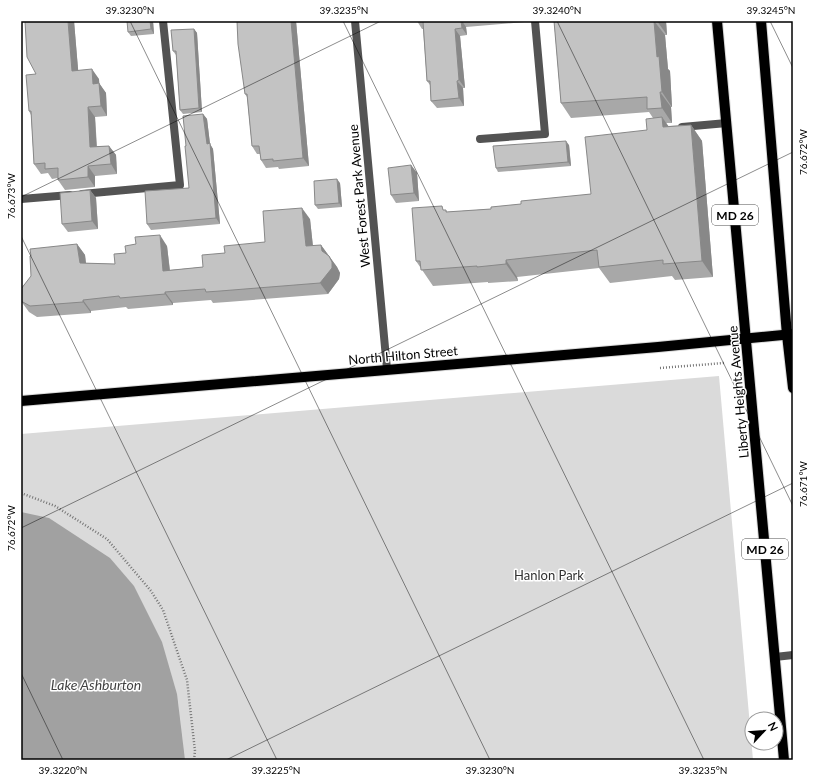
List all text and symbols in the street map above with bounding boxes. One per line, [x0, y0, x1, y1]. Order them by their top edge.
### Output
text: 39.3230°N [106, 4, 154, 16]
text: 39.3235°N [320, 4, 368, 16]
text: 39.3240°N [533, 4, 581, 16]
text: 39.3245°N [747, 4, 795, 16]
street label: West Forest Park Avenue [345, 124, 373, 268]
text: 76.672°W [797, 128, 809, 175]
text: 76.673°W [5, 172, 17, 219]
road number: MD 26 [712, 205, 758, 225]
street label: Liberty Heights Avenue [724, 325, 752, 459]
street label: North Hilton Street [348, 342, 459, 368]
text: 76.671°W [797, 460, 809, 507]
text: 76.672°W [5, 504, 17, 551]
road number: MD 26 [742, 539, 788, 559]
park label: Hanlon Park [514, 567, 584, 583]
water label: Lake Ashburton [51, 676, 141, 693]
north arrow [744, 711, 784, 751]
text: N [766, 720, 781, 733]
text: 39.3220°N [39, 764, 87, 776]
text: 39.3225°N [252, 764, 300, 776]
text: 39.3230°N [466, 764, 514, 776]
text: 39.3235°N [679, 764, 727, 776]

